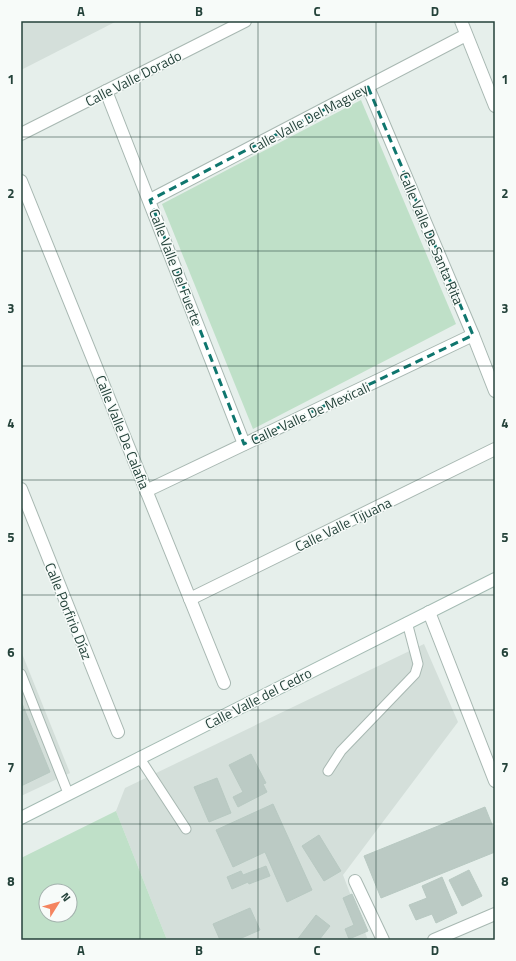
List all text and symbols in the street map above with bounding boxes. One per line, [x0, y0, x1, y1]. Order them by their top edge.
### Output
text: A [77, 1, 85, 21]
text: B [195, 1, 203, 21]
text: C [313, 1, 321, 21]
text: D [431, 1, 439, 21]
street label: Calle Valle Dorado [81, 45, 185, 111]
text: 1 [7, 69, 15, 89]
text: 1 [501, 69, 509, 89]
street label: Calle Valle Del Maguey [245, 78, 371, 158]
street label: Calle Valle De Santa Rita [394, 168, 470, 308]
text: 2 [7, 183, 15, 203]
text: 2 [501, 183, 509, 203]
street label: Calle Valle Del Fuerte [144, 206, 208, 328]
text: 3 [7, 298, 15, 318]
text: 3 [501, 298, 509, 318]
street label: Calle Valle De Calafia [91, 372, 155, 492]
street label: Calle Valle De Mexicali [247, 376, 373, 450]
text: 4 [7, 413, 15, 433]
text: 4 [501, 413, 509, 433]
street label: Calle Valle Tijuana [291, 492, 395, 556]
text: 5 [7, 527, 15, 547]
text: 5 [501, 527, 509, 547]
street label: Calle Porfirio Díaz [40, 559, 98, 663]
text: 6 [7, 642, 15, 662]
text: 6 [501, 642, 509, 662]
street label: Calle Valle del Cedro [201, 662, 315, 734]
text: 7 [7, 757, 15, 777]
text: 7 [501, 757, 509, 777]
text: 8 [7, 871, 15, 891]
text: 8 [501, 871, 509, 891]
north arrow [38, 883, 78, 923]
text: N [57, 889, 75, 905]
text: A [77, 940, 85, 960]
text: B [195, 940, 203, 960]
text: C [313, 940, 321, 960]
text: D [431, 940, 439, 960]

